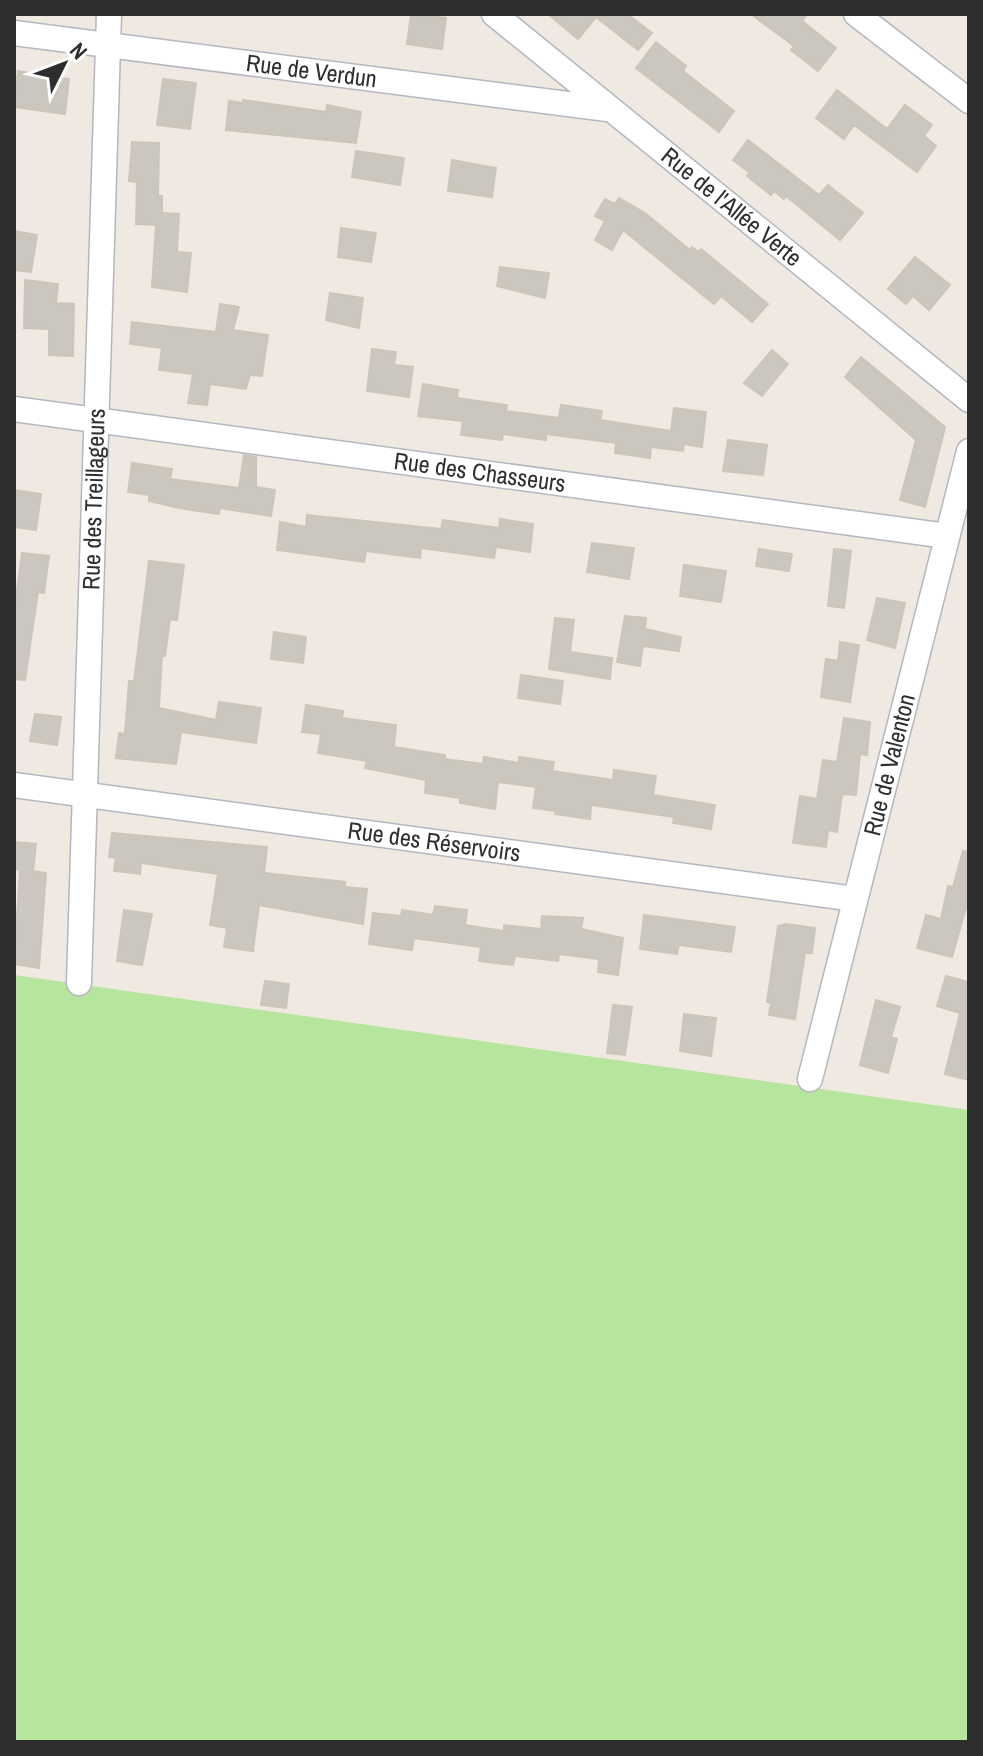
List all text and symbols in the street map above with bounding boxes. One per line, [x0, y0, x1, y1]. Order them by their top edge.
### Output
north arrow [24, 24, 104, 104]
text: N [63, 36, 94, 65]
street label: Rue de Verdun [244, 46, 379, 94]
street label: Rue de l'Allée Verte [655, 139, 809, 273]
street label: Rue des Treillageurs [74, 408, 112, 591]
street label: Rue des Chasseurs [392, 444, 568, 499]
street label: Rue de Valenton [855, 690, 922, 839]
street label: Rue des Réservoirs [346, 813, 523, 869]

